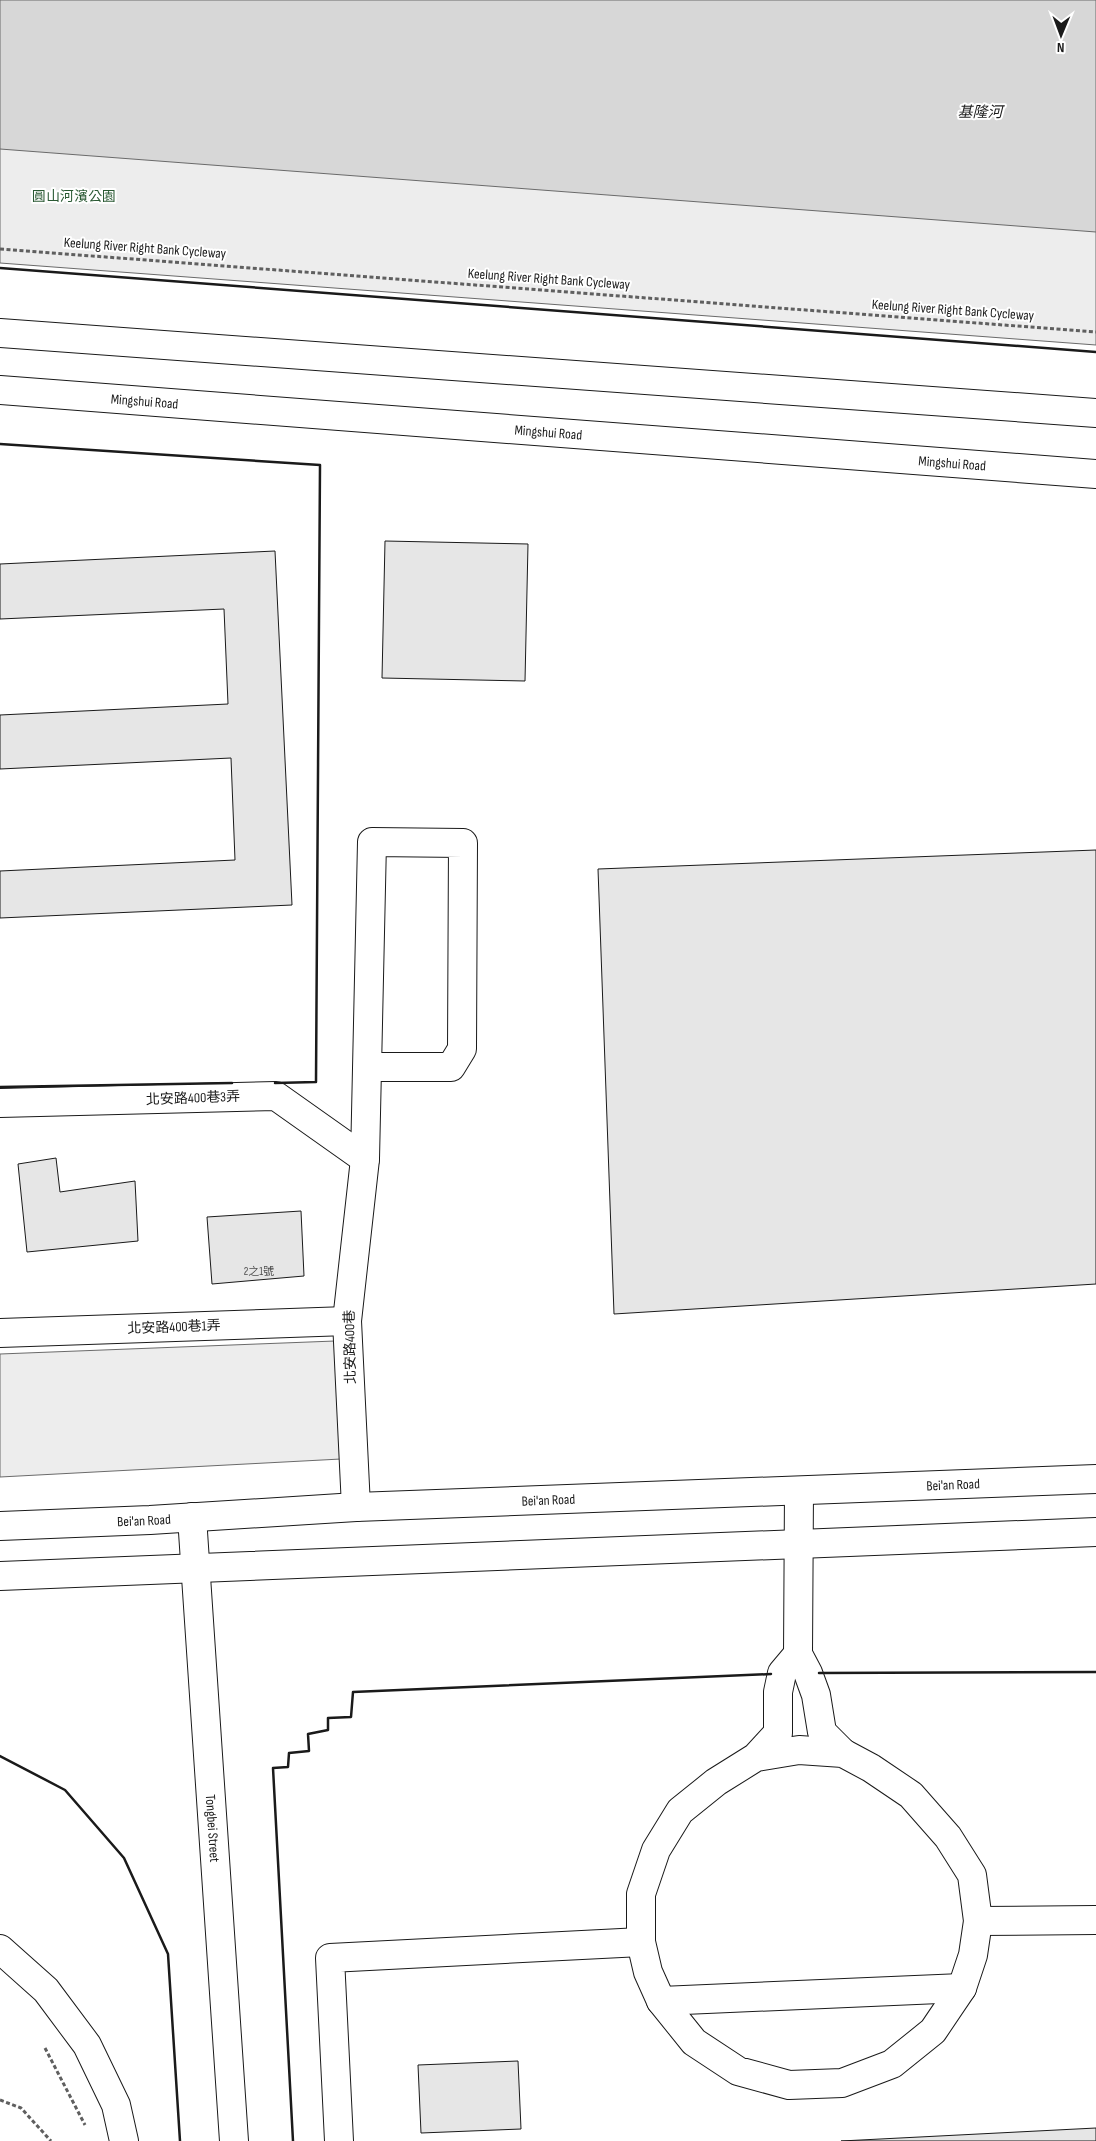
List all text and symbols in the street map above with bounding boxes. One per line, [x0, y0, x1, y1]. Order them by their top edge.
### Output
north arrow [1036, 10, 1086, 60]
text: N [1057, 39, 1065, 56]
water label: 基隆河 [957, 103, 1005, 122]
park label: 圓山河濱公園 [32, 188, 116, 205]
street label: Keelung River Right Bank Cycleway [63, 234, 227, 262]
street label: Keelung River Right Bank Cycleway [467, 265, 631, 293]
street label: Keelung River Right Bank Cycleway [871, 296, 1035, 324]
street label: Mingshui Road [110, 390, 179, 412]
street label: Mingshui Road [514, 421, 583, 443]
street label: Mingshui Road [918, 452, 987, 474]
street label: 北安路400巷3弄 [146, 1088, 240, 1108]
house number: 2之1號 [244, 1265, 274, 1278]
street label: 北安路400巷 [341, 1310, 359, 1384]
street label: 北安路400巷1弄 [127, 1317, 221, 1337]
street label: Bei'an Road [926, 1475, 980, 1494]
street label: Bei'an Road [521, 1490, 576, 1509]
street label: Bei'an Road [117, 1510, 171, 1530]
street label: Tongbei Street [202, 1794, 224, 1863]

